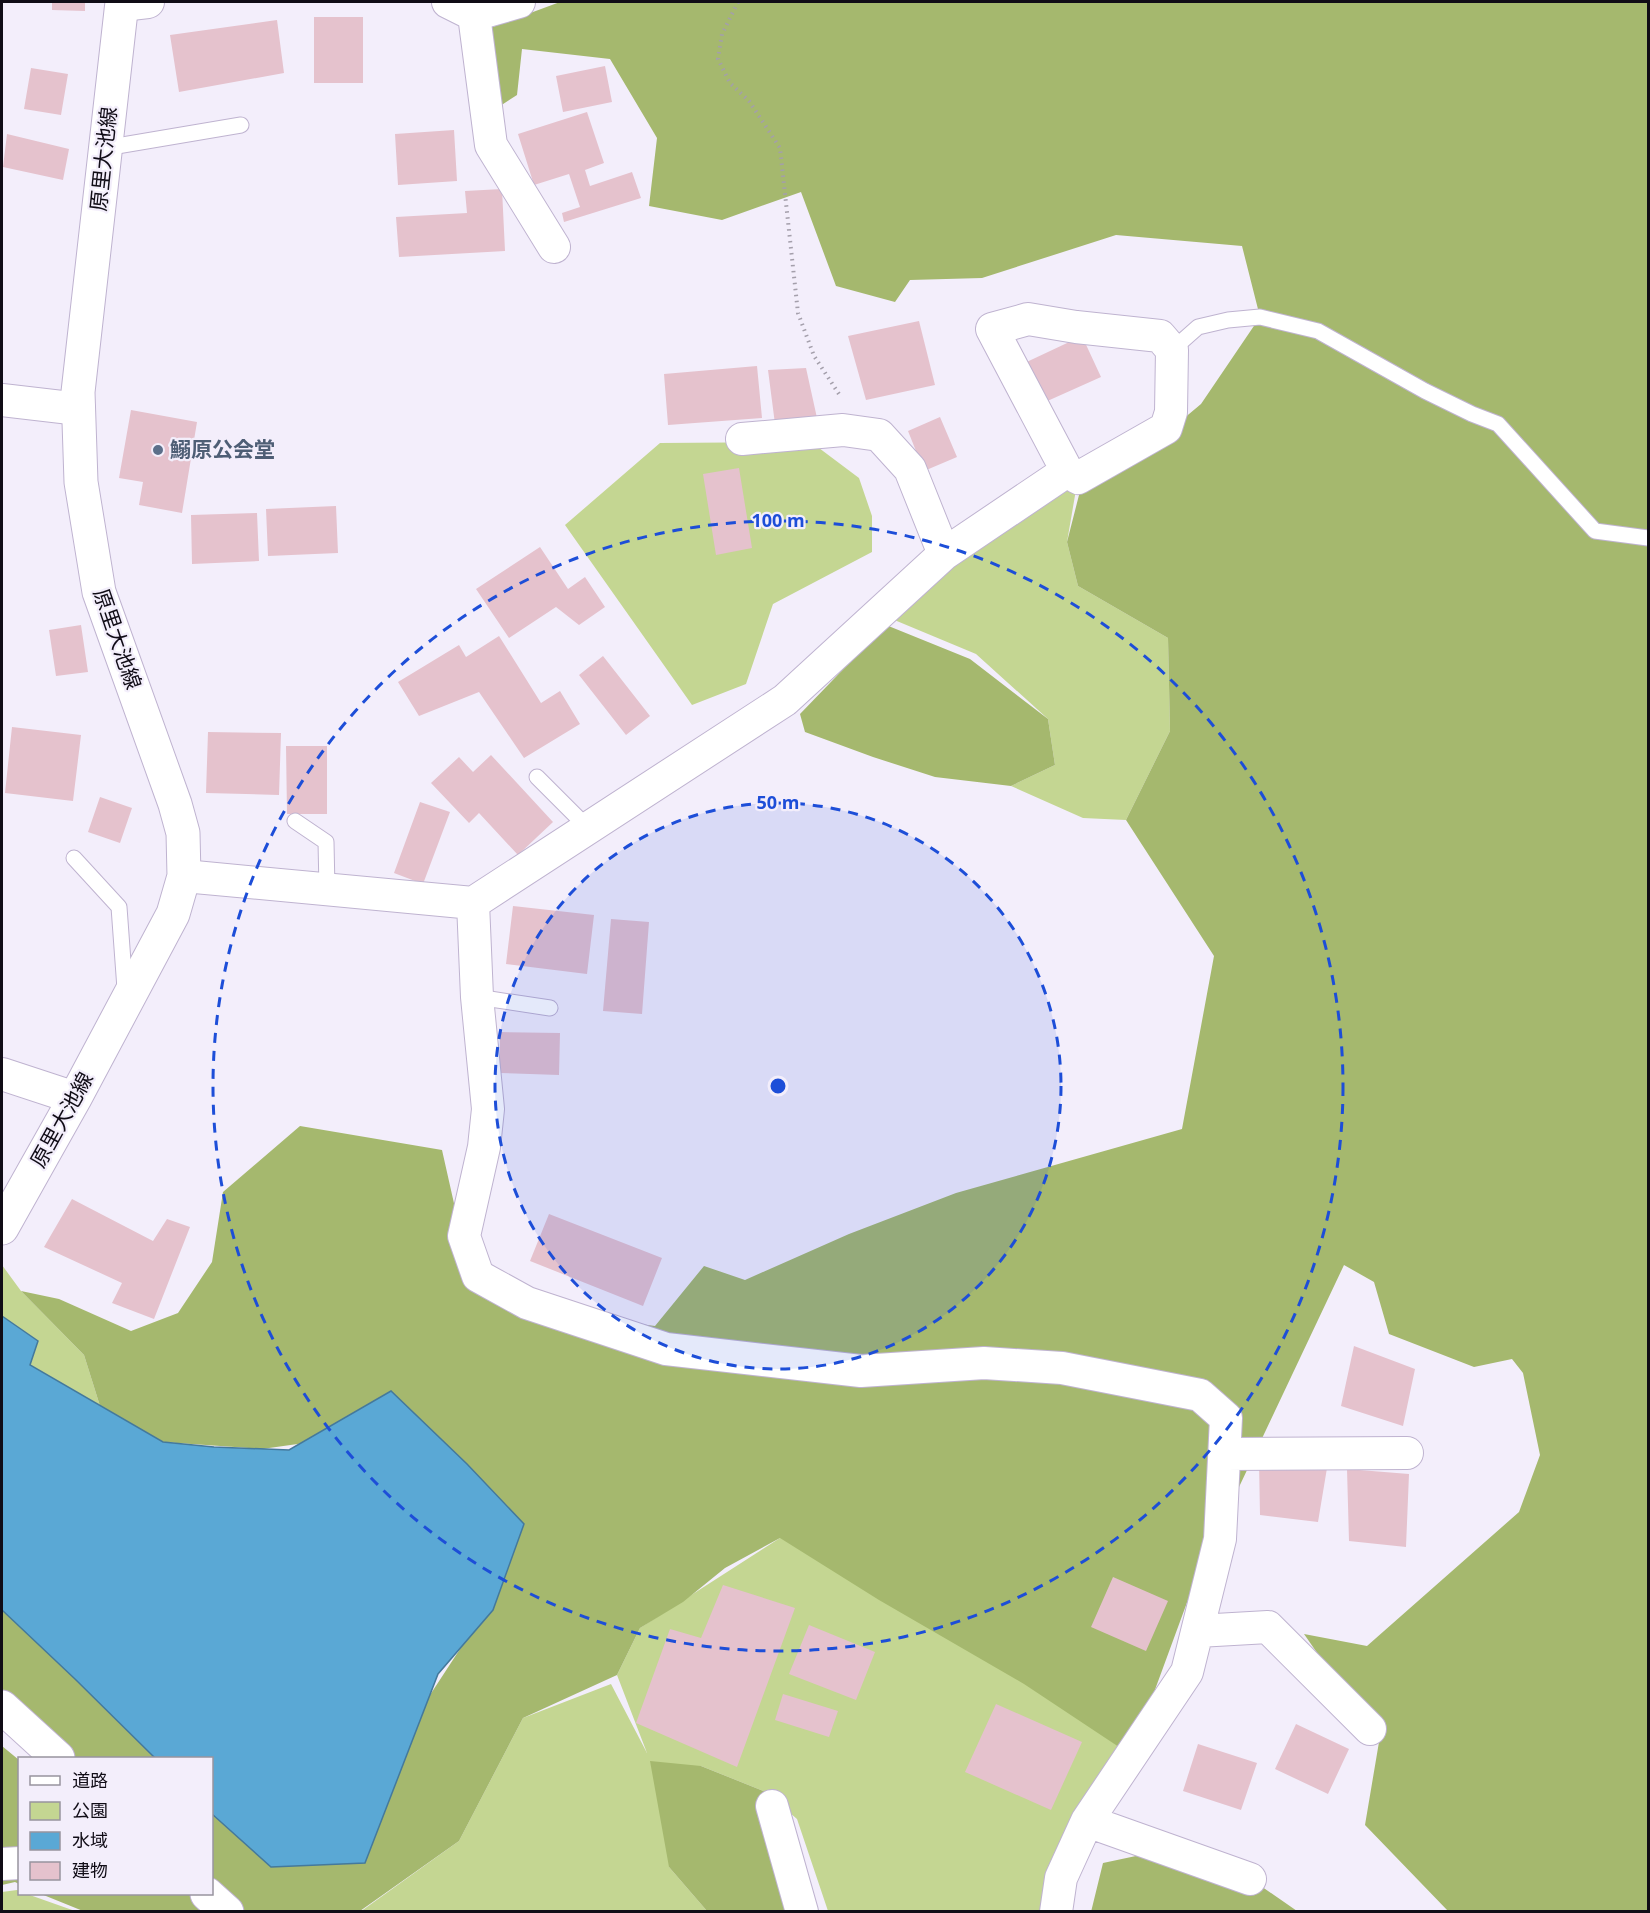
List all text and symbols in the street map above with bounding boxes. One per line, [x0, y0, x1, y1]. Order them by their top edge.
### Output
street label: 原里大池線 [84, 105, 122, 213]
place label: 鰯原公会堂 [170, 435, 275, 463]
marker: 鰯原公会堂 [151, 443, 165, 457]
text: 100 m [751, 508, 805, 532]
street label: 原里大池線 [88, 584, 148, 693]
text: 50 m [757, 790, 799, 814]
street label: 原里大池線 [23, 1067, 99, 1172]
centre of rings [768, 1076, 788, 1096]
legend [18, 1757, 213, 1895]
text: 道路 [72, 1768, 108, 1792]
text: 公園 [72, 1798, 108, 1822]
text: 水域 [72, 1828, 108, 1852]
text: 建物 [72, 1858, 108, 1882]

